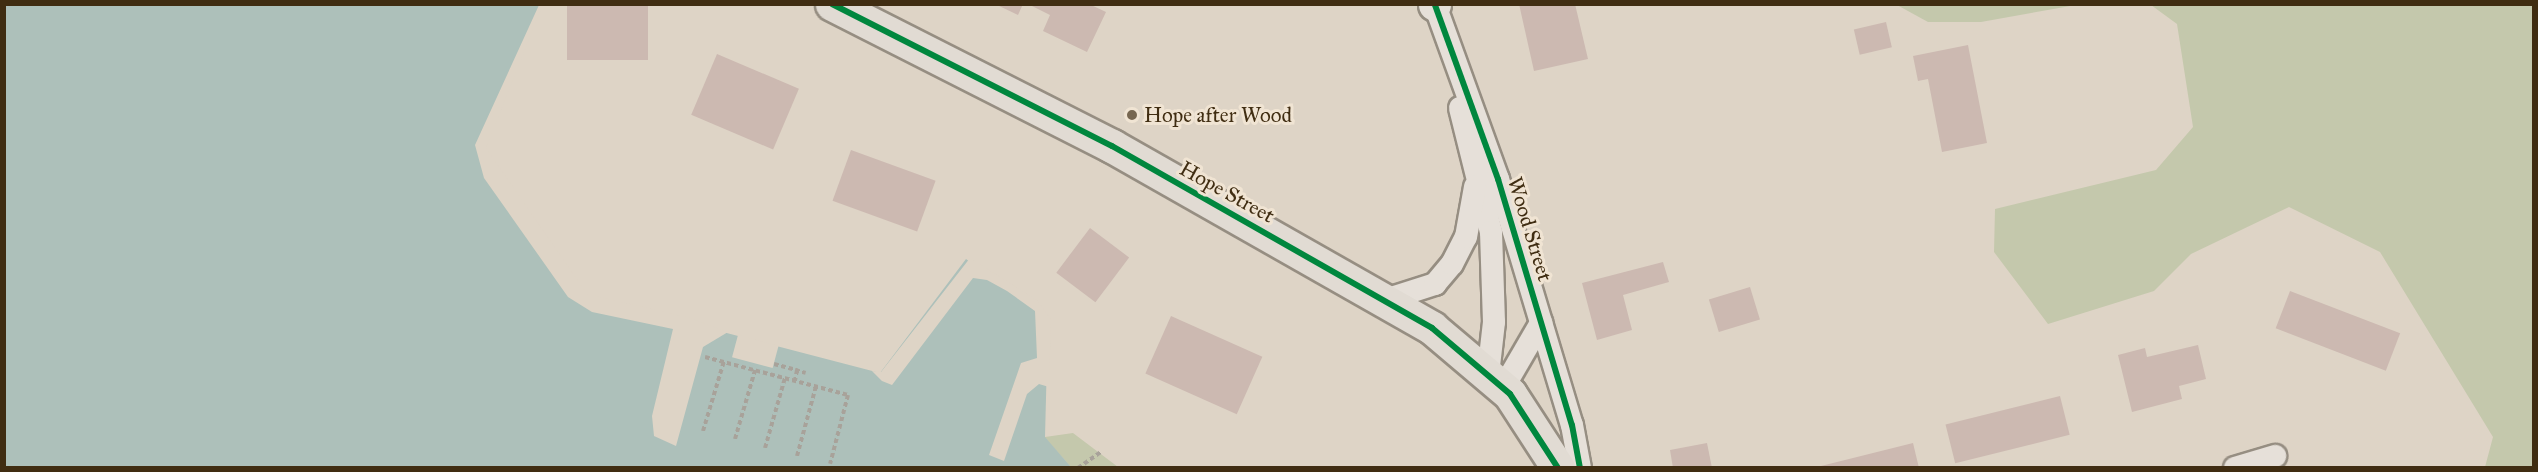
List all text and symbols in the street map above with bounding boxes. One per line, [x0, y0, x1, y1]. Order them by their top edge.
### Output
place label: Hope after Wood [1144, 102, 1292, 128]
marker: Hope after Wood [1125, 108, 1139, 122]
street label: Hope Street [1175, 156, 1279, 228]
street label: Wood Street [1502, 174, 1558, 284]

